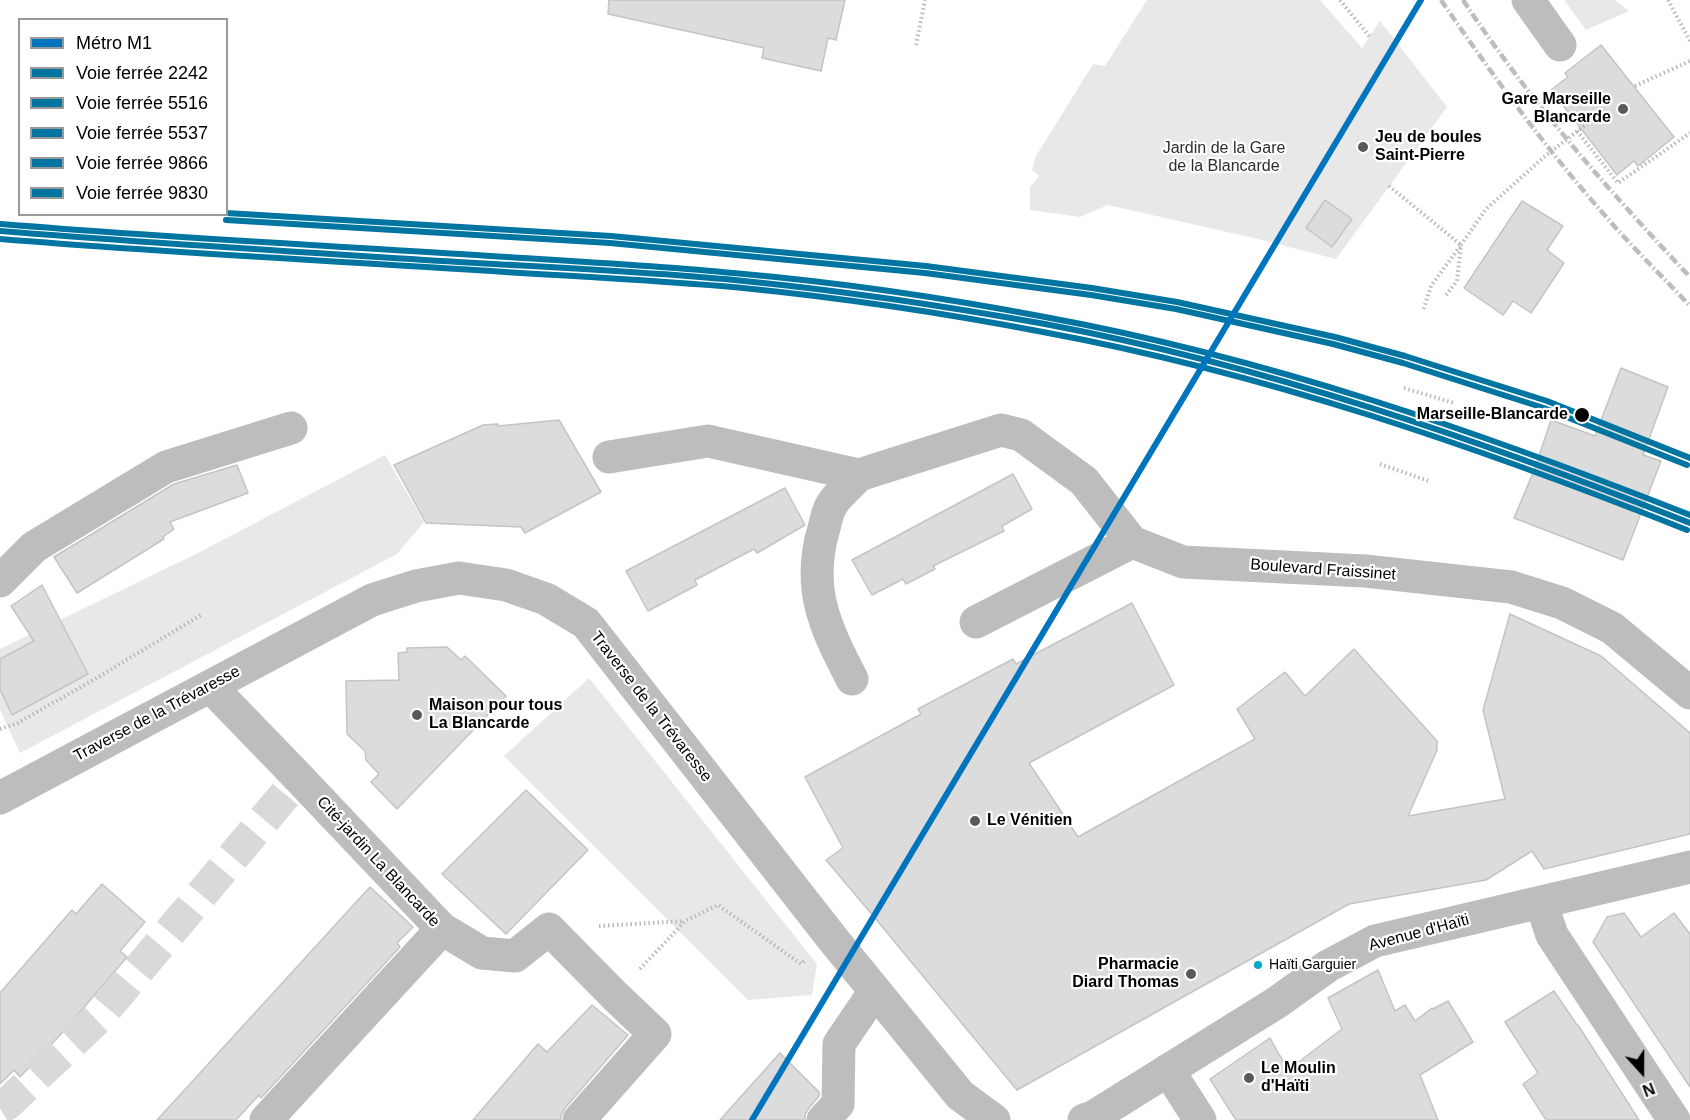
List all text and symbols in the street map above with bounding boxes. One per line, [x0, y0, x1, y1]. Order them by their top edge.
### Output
legend [18, 18, 228, 216]
text: Métro M1 [76, 33, 152, 53]
text: Voie ferrée 2242 [76, 63, 208, 83]
place label: Gare Marseille Blancarde [1502, 90, 1611, 128]
text: Voie ferrée 5516 [76, 93, 208, 113]
marker: Gare Marseille Blancarde [1616, 102, 1630, 116]
text: Voie ferrée 5537 [76, 123, 208, 143]
place label: Jeu de boules Saint-Pierre [1375, 128, 1482, 166]
park label: Jardin de la Gare de la Blancarde [1163, 139, 1285, 177]
marker: Jeu de boules Saint-Pierre [1356, 140, 1370, 154]
text: Voie ferrée 9866 [76, 153, 208, 173]
text: Voie ferrée 9830 [76, 183, 208, 203]
place label: Marseille-Blancarde [1417, 405, 1568, 425]
marker: Marseille-Blancarde [1573, 406, 1591, 424]
street label: Boulevard Fraissinet [1250, 555, 1396, 585]
street label: Traverse de la Trévaresse [586, 628, 716, 786]
street label: Traverse de la Trévaresse [71, 662, 243, 766]
place label: Maison pour tous La Blancarde [429, 696, 562, 734]
marker: Maison pour tous La Blancarde [410, 708, 424, 722]
street label: Cité-jardin La Blancarde [312, 793, 444, 931]
place label: Le Vénitien [987, 811, 1072, 831]
marker: Le Vénitien [968, 814, 982, 828]
street label: Avenue d'Haïti [1367, 910, 1471, 956]
place label: Pharmacie Diard Thomas [1072, 955, 1179, 993]
place label: Haïti Garguier [1269, 957, 1356, 973]
marker: Haïti Garguier [1252, 959, 1264, 971]
marker: Pharmacie Diard Thomas [1184, 967, 1198, 981]
north arrow [1612, 1042, 1672, 1102]
place label: Le Moulin d'Haïti [1261, 1059, 1336, 1097]
marker: Le Moulin d'Haïti [1242, 1071, 1256, 1085]
text: N [1640, 1079, 1657, 1099]

